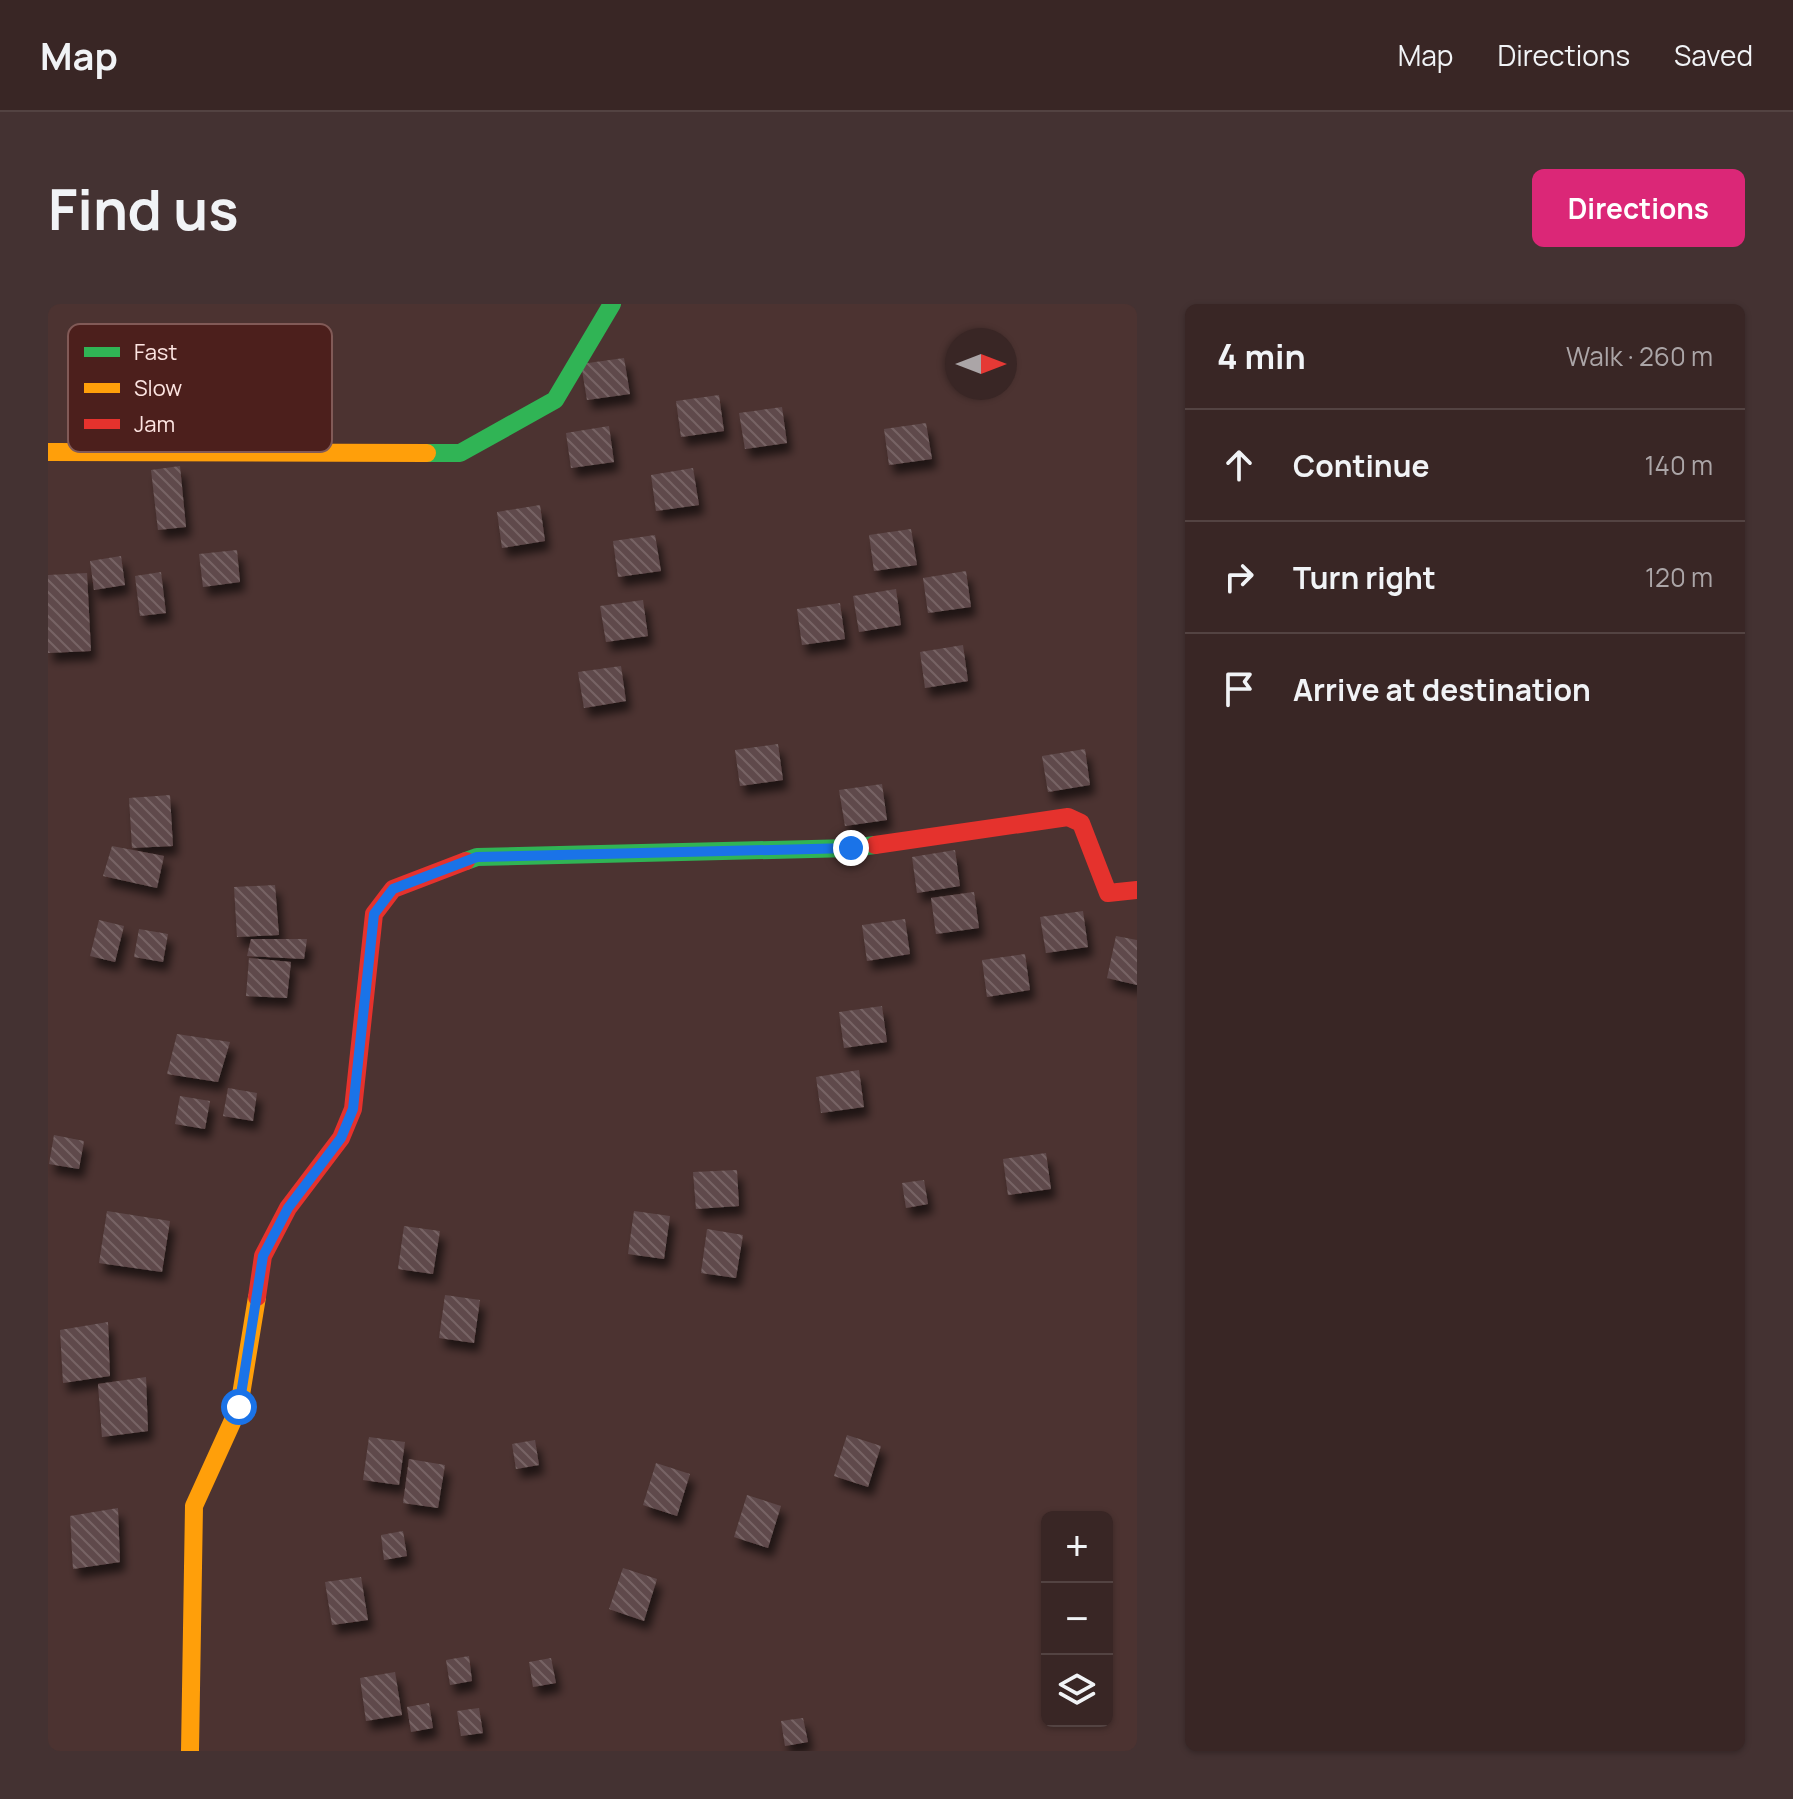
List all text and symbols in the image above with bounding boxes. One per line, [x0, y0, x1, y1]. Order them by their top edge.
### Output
text: Map [40, 29, 118, 81]
text: Map [1398, 36, 1453, 74]
text: Directions [1497, 36, 1630, 74]
text: Saved [1674, 36, 1753, 74]
button: Directions [1532, 169, 1745, 247]
text: Find us [48, 170, 239, 247]
legend [68, 324, 332, 452]
north arrow [945, 328, 1017, 400]
text: 4 min [1217, 333, 1306, 379]
text: Fast [134, 337, 177, 367]
text: Walk · 260 m [1566, 338, 1713, 374]
text: Slow [134, 373, 182, 403]
text: Jam [134, 409, 175, 439]
icon: ahead [1217, 443, 1261, 487]
text: Continue [1293, 445, 1429, 486]
text: 140 m [1644, 447, 1713, 483]
icon: right [1217, 555, 1261, 599]
text: Turn right [1293, 557, 1436, 598]
text: 120 m [1645, 559, 1713, 595]
icon: arrive [1217, 667, 1261, 711]
text: Arrive at destination [1293, 669, 1591, 710]
route end [833, 830, 869, 866]
route start [221, 1389, 257, 1425]
map controls [1041, 1511, 1113, 1727]
button: + [1041, 1511, 1113, 1583]
button: − [1041, 1583, 1113, 1655]
button: layers [1041, 1655, 1113, 1727]

